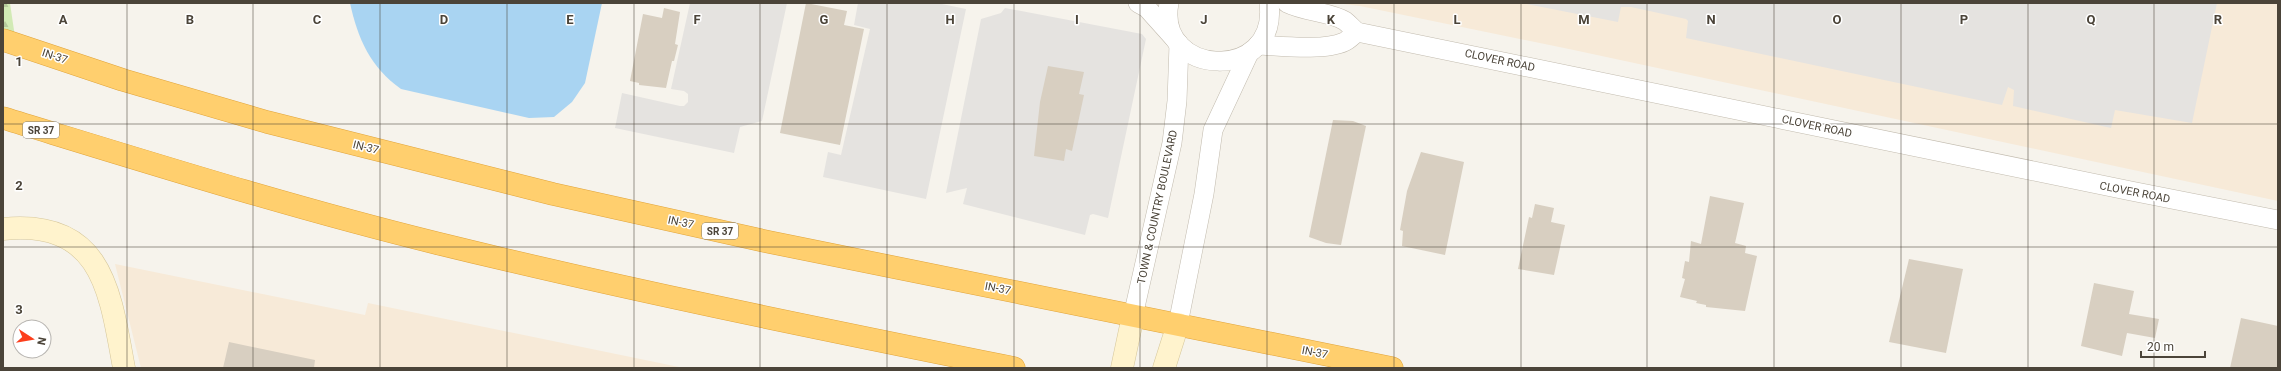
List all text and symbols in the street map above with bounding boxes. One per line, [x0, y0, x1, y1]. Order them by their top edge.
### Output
text: A [59, 12, 68, 27]
text: B [186, 12, 194, 27]
text: C [313, 12, 322, 27]
text: D [440, 12, 448, 27]
text: E [566, 12, 574, 27]
text: F [693, 12, 701, 27]
text: G [820, 12, 829, 27]
text: H [945, 12, 955, 27]
text: I [1075, 12, 1079, 27]
text: J [1200, 12, 1208, 27]
text: K [1327, 12, 1336, 27]
text: L [1453, 12, 1461, 27]
text: M [1578, 12, 1590, 27]
text: N [1706, 12, 1716, 27]
text: O [1833, 12, 1842, 27]
text: P [1960, 12, 1968, 27]
text: Q [2087, 12, 2096, 27]
text: R [2214, 12, 2223, 27]
street label: IN-37 [40, 46, 69, 67]
street label: CLOVER ROAD [1464, 47, 1536, 74]
text: 1 [15, 54, 23, 69]
street label: CLOVER ROAD [1781, 113, 1853, 140]
road number: SR 37 [23, 122, 59, 138]
street label: TOWN & COUNTRY BOULEVARD [1135, 129, 1180, 285]
street label: IN-37 [352, 138, 380, 157]
text: 2 [15, 178, 23, 193]
street label: CLOVER ROAD [2099, 179, 2171, 206]
street label: IN-37 [667, 213, 695, 232]
road number: SR 37 [702, 223, 738, 239]
street label: IN-37 [984, 280, 1012, 297]
text: 3 [15, 302, 23, 317]
north arrow [12, 319, 52, 359]
scale bar [2141, 333, 2205, 359]
text: N [34, 336, 48, 346]
text: 20 m [2147, 340, 2174, 354]
street label: IN-37 [1301, 344, 1329, 361]

